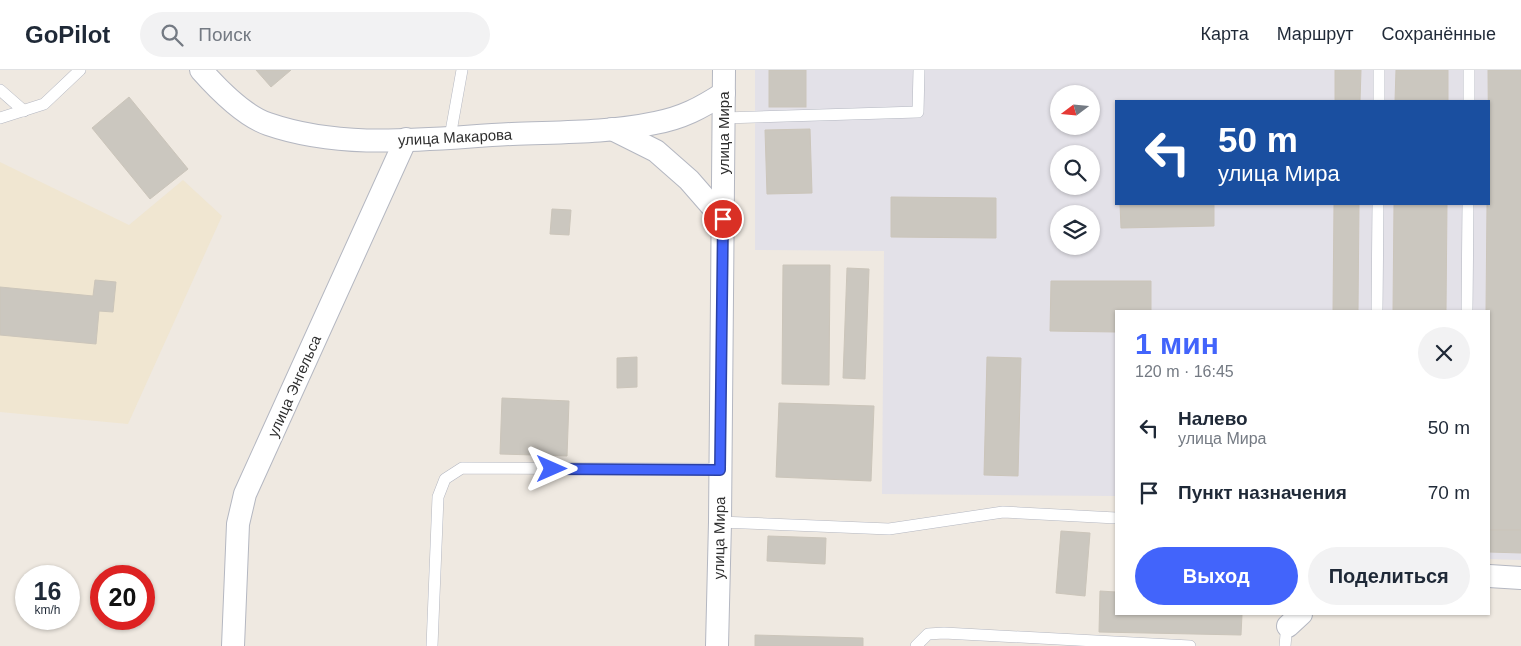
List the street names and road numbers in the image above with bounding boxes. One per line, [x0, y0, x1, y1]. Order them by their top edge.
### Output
street label: улица Мира [715, 91, 732, 174]
street label: улица Макарова [397, 125, 513, 148]
street label: улица Энгельса [264, 332, 324, 440]
street label: улица Мира [710, 496, 728, 580]

